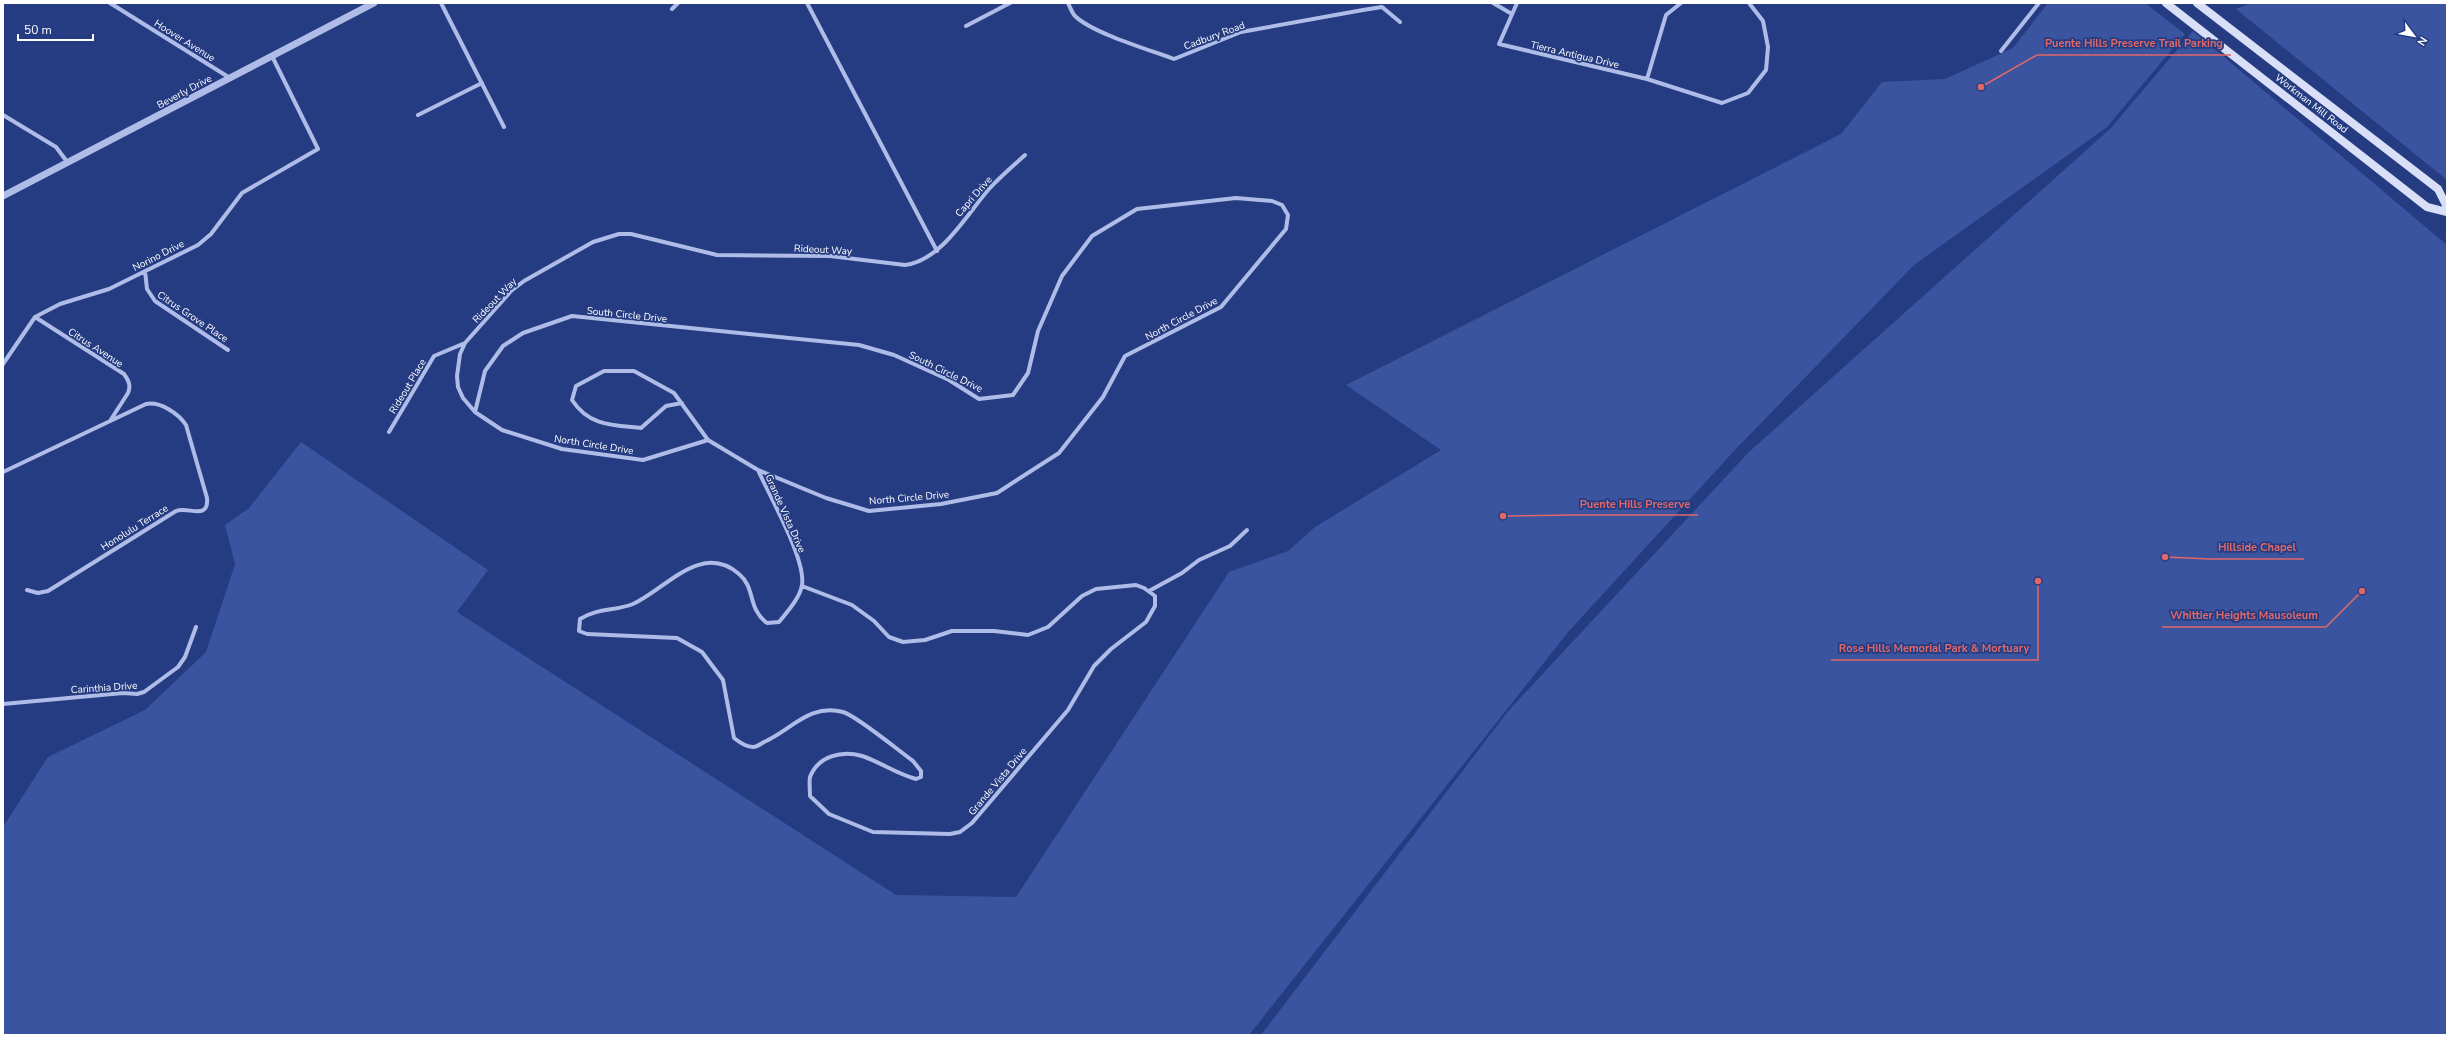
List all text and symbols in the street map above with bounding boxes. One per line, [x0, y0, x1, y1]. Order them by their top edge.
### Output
scale bar [18, 16, 93, 42]
north arrow [2394, 16, 2434, 56]
street label: Hoover Avenue [151, 17, 218, 65]
street label: Cadbury Road [1182, 18, 1247, 53]
text: 50 m [24, 22, 52, 38]
callout: Puente Hills Preserve Trail Parking [2037, 32, 2231, 55]
text: N [2414, 34, 2431, 49]
text: Puente Hills Preserve Trail Parking [2045, 36, 2223, 51]
street label: Tierra Antigua Drive [1529, 38, 1620, 72]
street label: Workman Mill Road [2272, 71, 2351, 137]
street label: Beverly Drive [155, 72, 214, 112]
street label: Capri Drive [952, 173, 995, 220]
street label: Norino Drive [130, 237, 187, 275]
street label: Rideout Way [794, 241, 853, 259]
street label: Rideout Way [469, 274, 521, 327]
street label: Citrus Grove Place [154, 288, 231, 346]
street label: North Circle Drive [1143, 294, 1220, 344]
street label: South Circle Drive [586, 304, 668, 326]
street label: Citrus Avenue [65, 325, 126, 371]
street label: South Circle Drive [906, 348, 985, 396]
street label: Rideout Place [386, 356, 430, 417]
street label: North Circle Drive [553, 432, 635, 458]
street label: Grande Vista Drive [761, 472, 809, 555]
street label: North Circle Drive [868, 488, 950, 508]
callout: Puente Hills Preserve [1571, 492, 1698, 515]
text: Puente Hills Preserve [1580, 497, 1690, 512]
street label: Honolulu Terrace [98, 502, 171, 554]
callout: Hillside Chapel [2210, 536, 2304, 559]
text: Hillside Chapel [2218, 540, 2296, 555]
callout: Whittier Heights Mausoleum [2162, 604, 2326, 627]
text: Whittier Heights Mausoleum [2170, 608, 2318, 623]
callout: Rose Hills Memorial Park & Mortuary [1831, 637, 2038, 660]
text: Rose Hills Memorial Park & Mortuary [1839, 641, 2029, 656]
street label: Carinthia Drive [70, 679, 138, 697]
street label: Grande Vista Drive [965, 745, 1030, 819]

